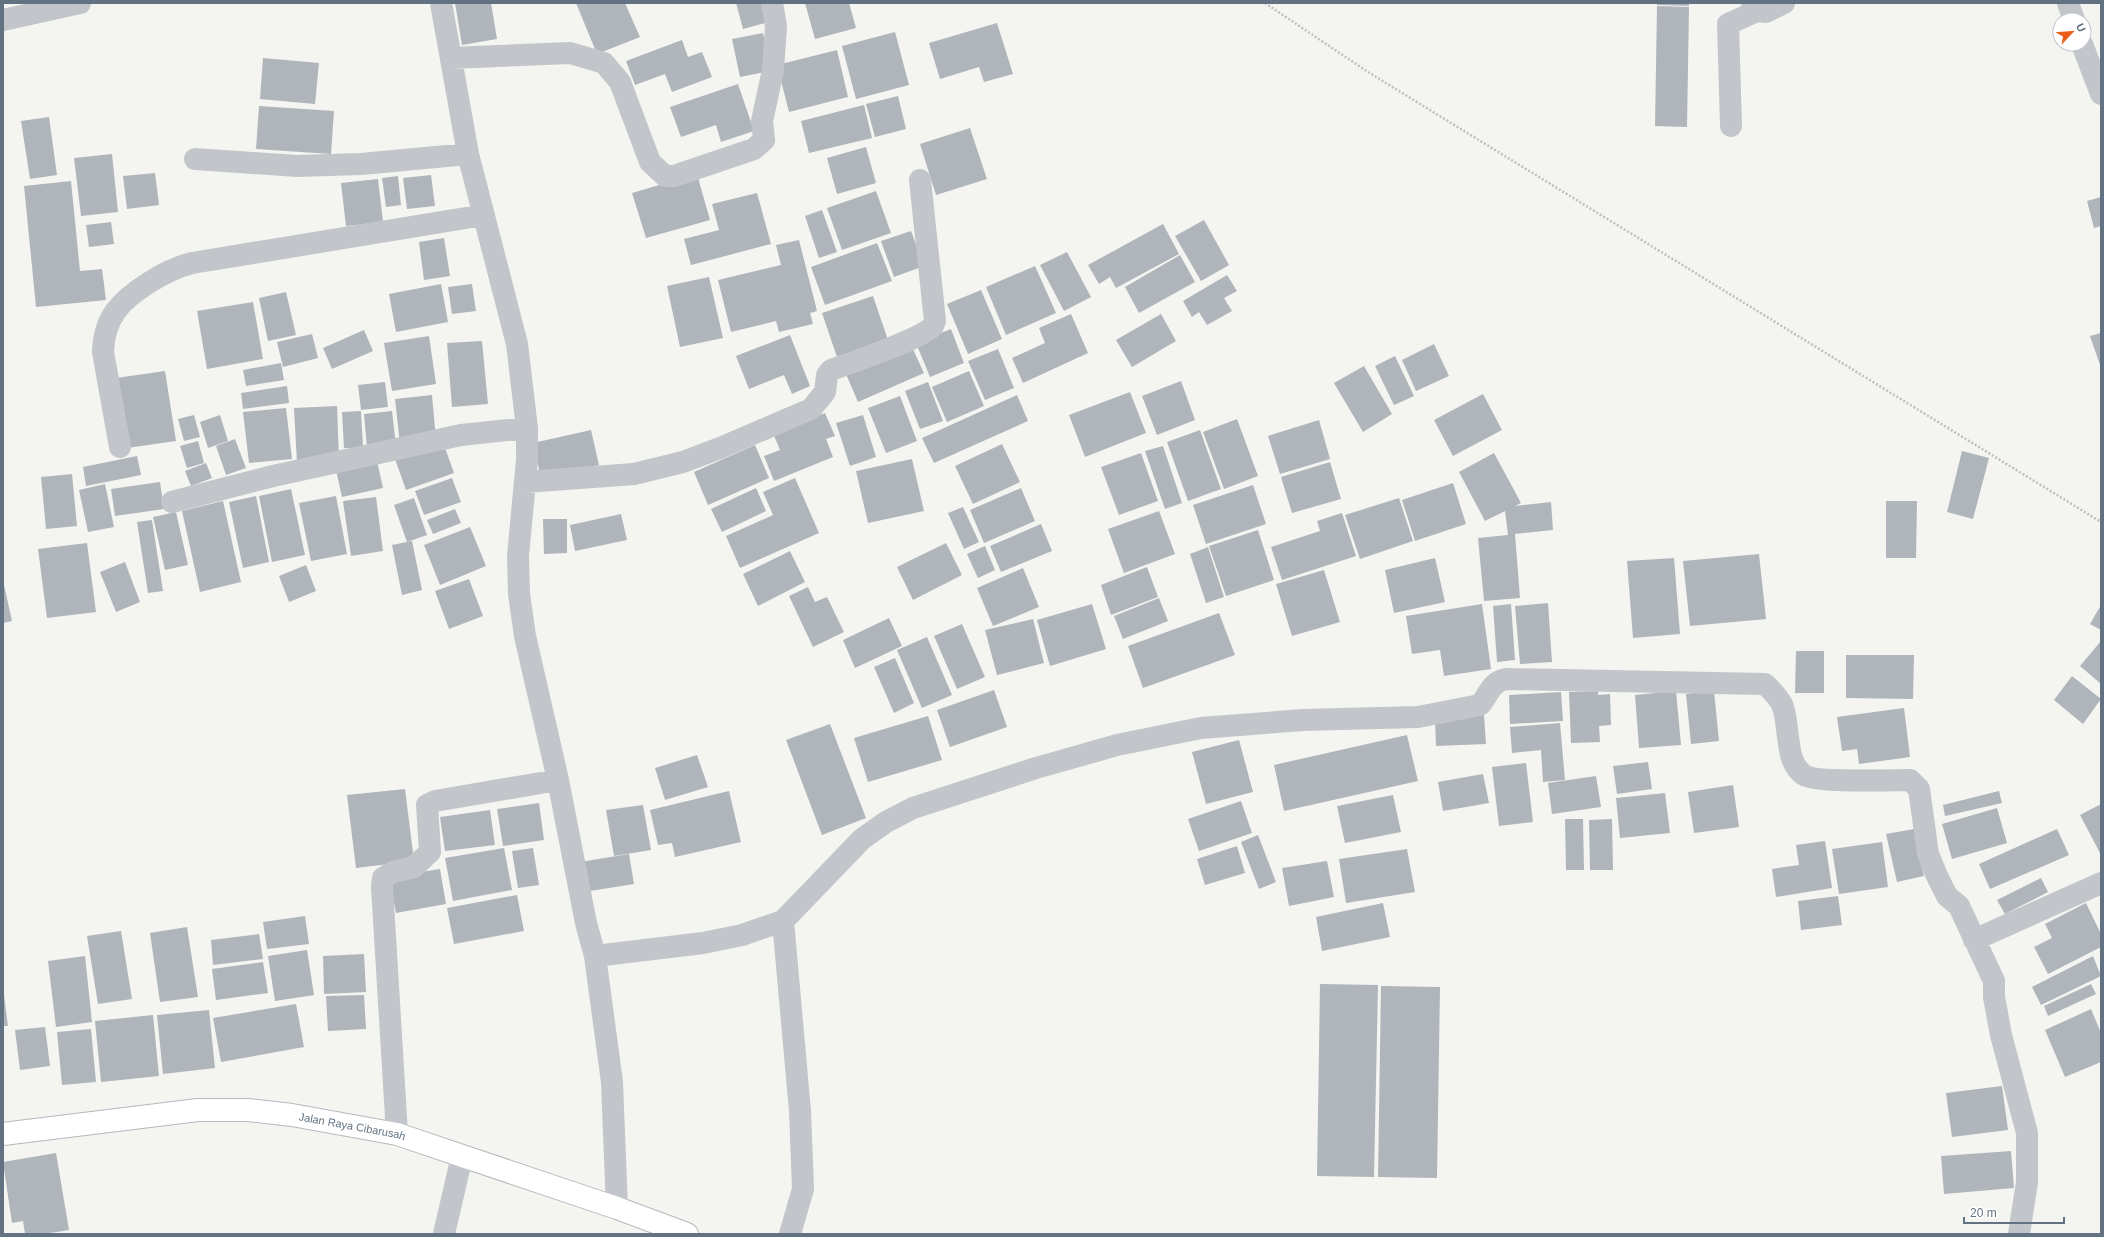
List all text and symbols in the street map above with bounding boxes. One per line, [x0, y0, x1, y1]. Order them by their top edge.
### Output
north arrow [2052, 12, 2092, 52]
text: U [2074, 21, 2088, 34]
street label: Jalan Raya Cibarusah [298, 1110, 407, 1142]
scale bar [1964, 1199, 2064, 1225]
text: 20 m [1970, 1206, 1997, 1220]

